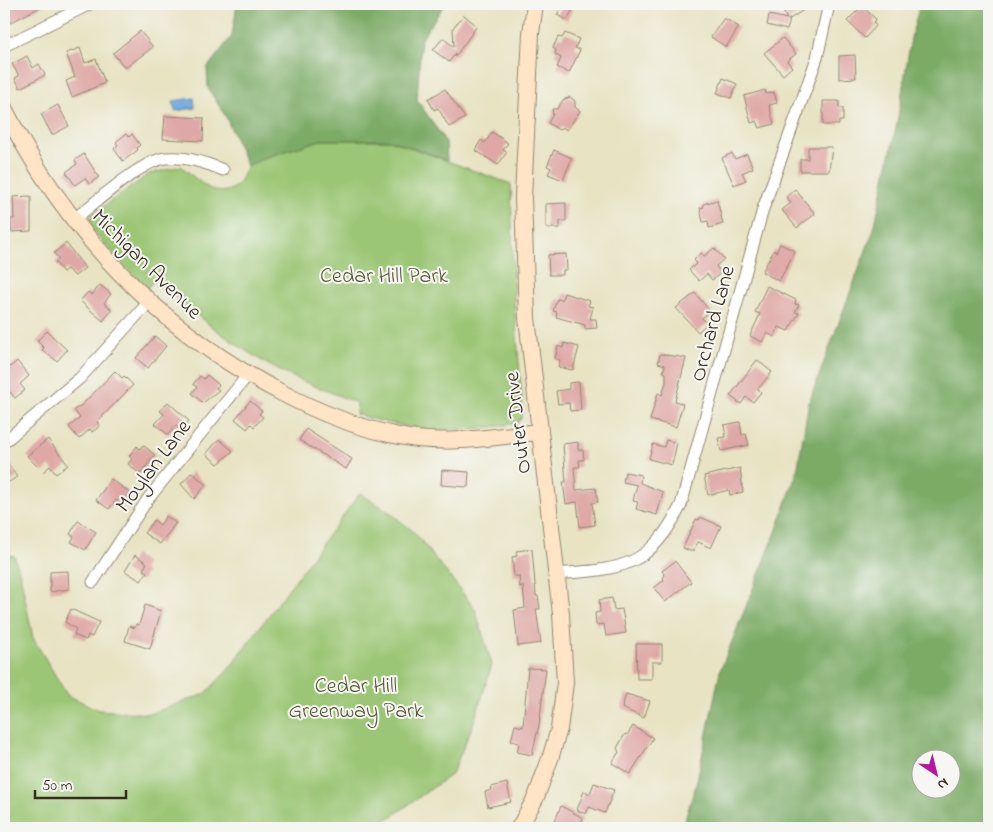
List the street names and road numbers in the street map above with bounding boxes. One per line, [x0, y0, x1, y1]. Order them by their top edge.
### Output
street label: Michigan Avenue [82, 202, 209, 329]
street label: Orchard Lane [683, 262, 745, 385]
street label: Outer Drive [497, 370, 541, 475]
street label: Moylan Lane [109, 413, 201, 521]

